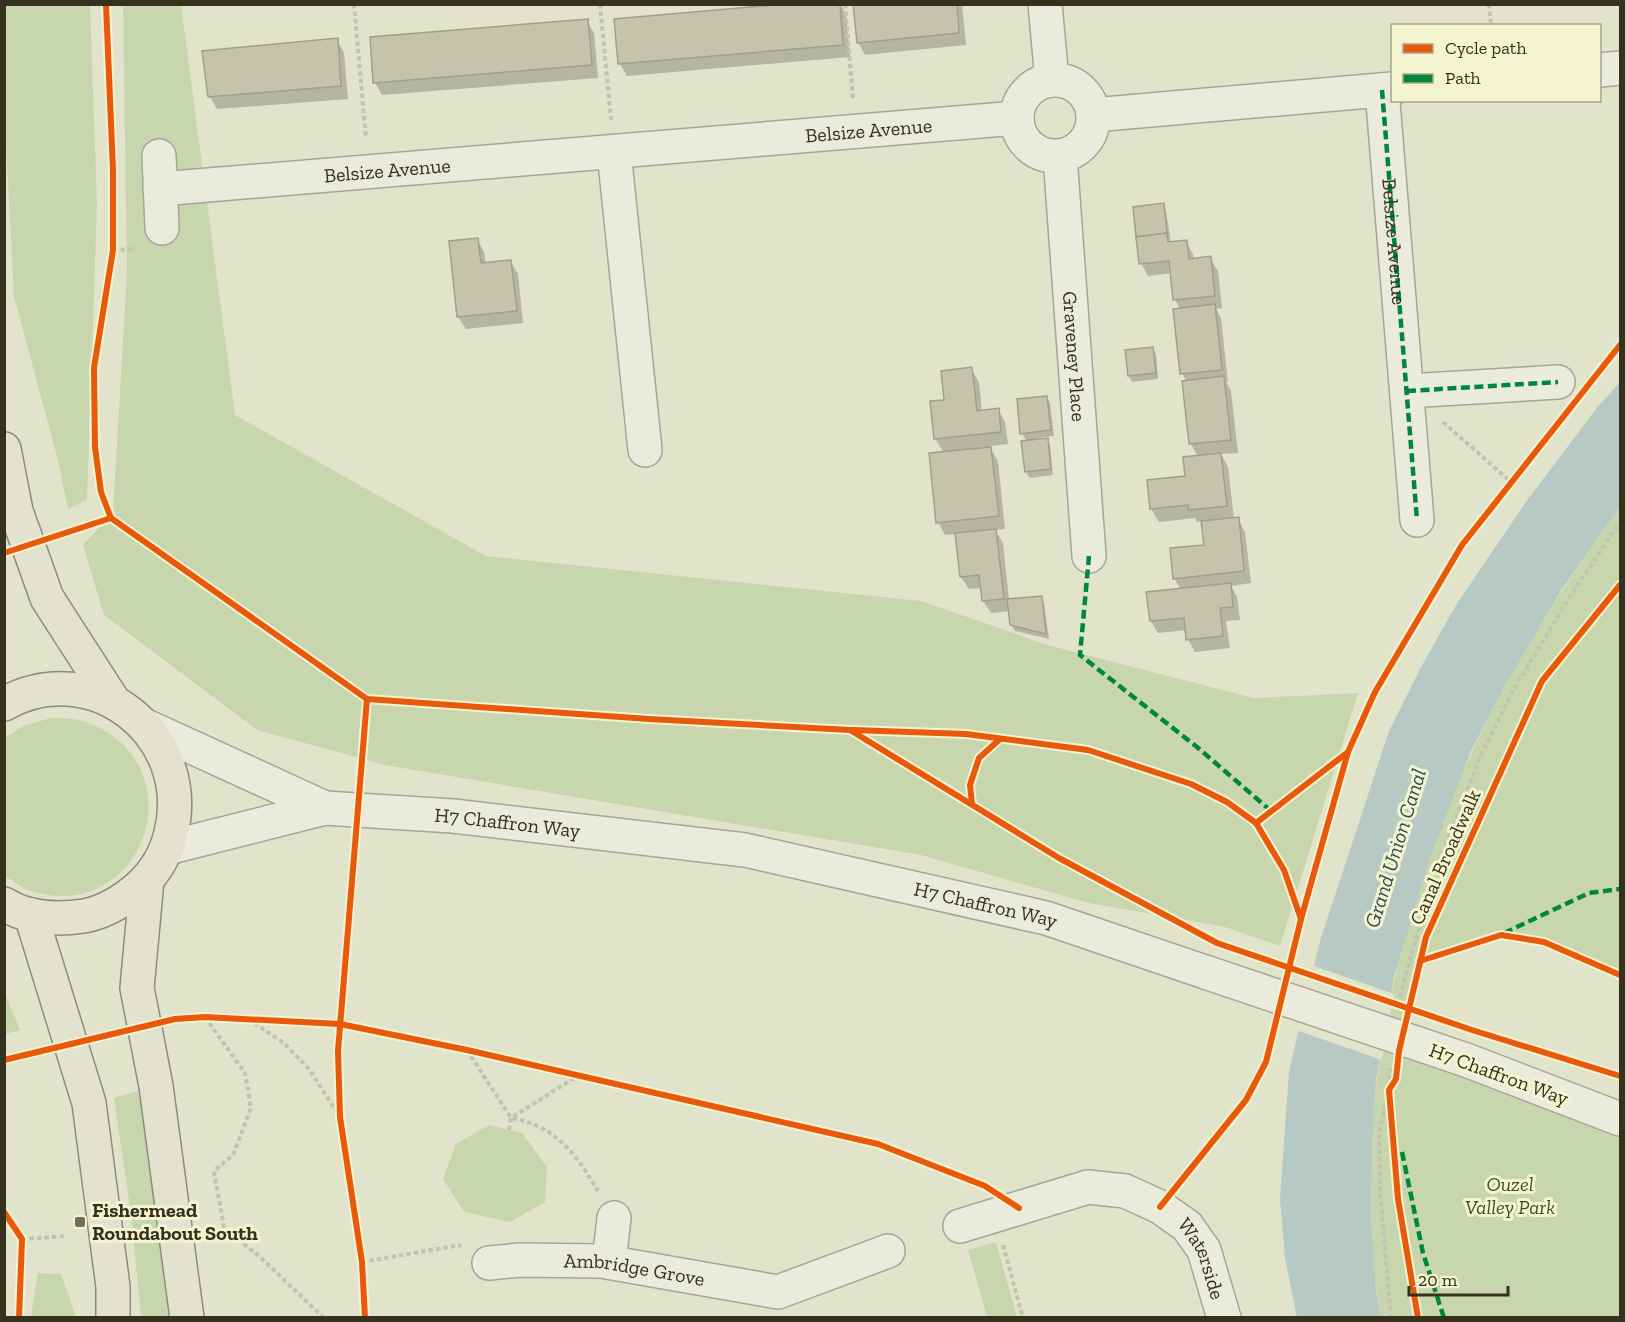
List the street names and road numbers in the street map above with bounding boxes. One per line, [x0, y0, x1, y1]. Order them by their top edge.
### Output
street label: Belsize Avenue [804, 113, 933, 148]
street label: Belsize Avenue [323, 153, 452, 187]
street label: Belsize Avenue [1377, 177, 1411, 306]
street label: Graveney Place [1058, 290, 1091, 423]
street label: Canal Broadwalk [1404, 785, 1486, 928]
street label: H7 Chaffron Way [434, 803, 582, 843]
street label: H7 Chaffron Way [912, 877, 1061, 933]
street label: H7 Chaffron Way [1426, 1038, 1573, 1111]
street label: Waterside [1173, 1213, 1230, 1302]
street label: Ambridge Grove [564, 1249, 706, 1291]

